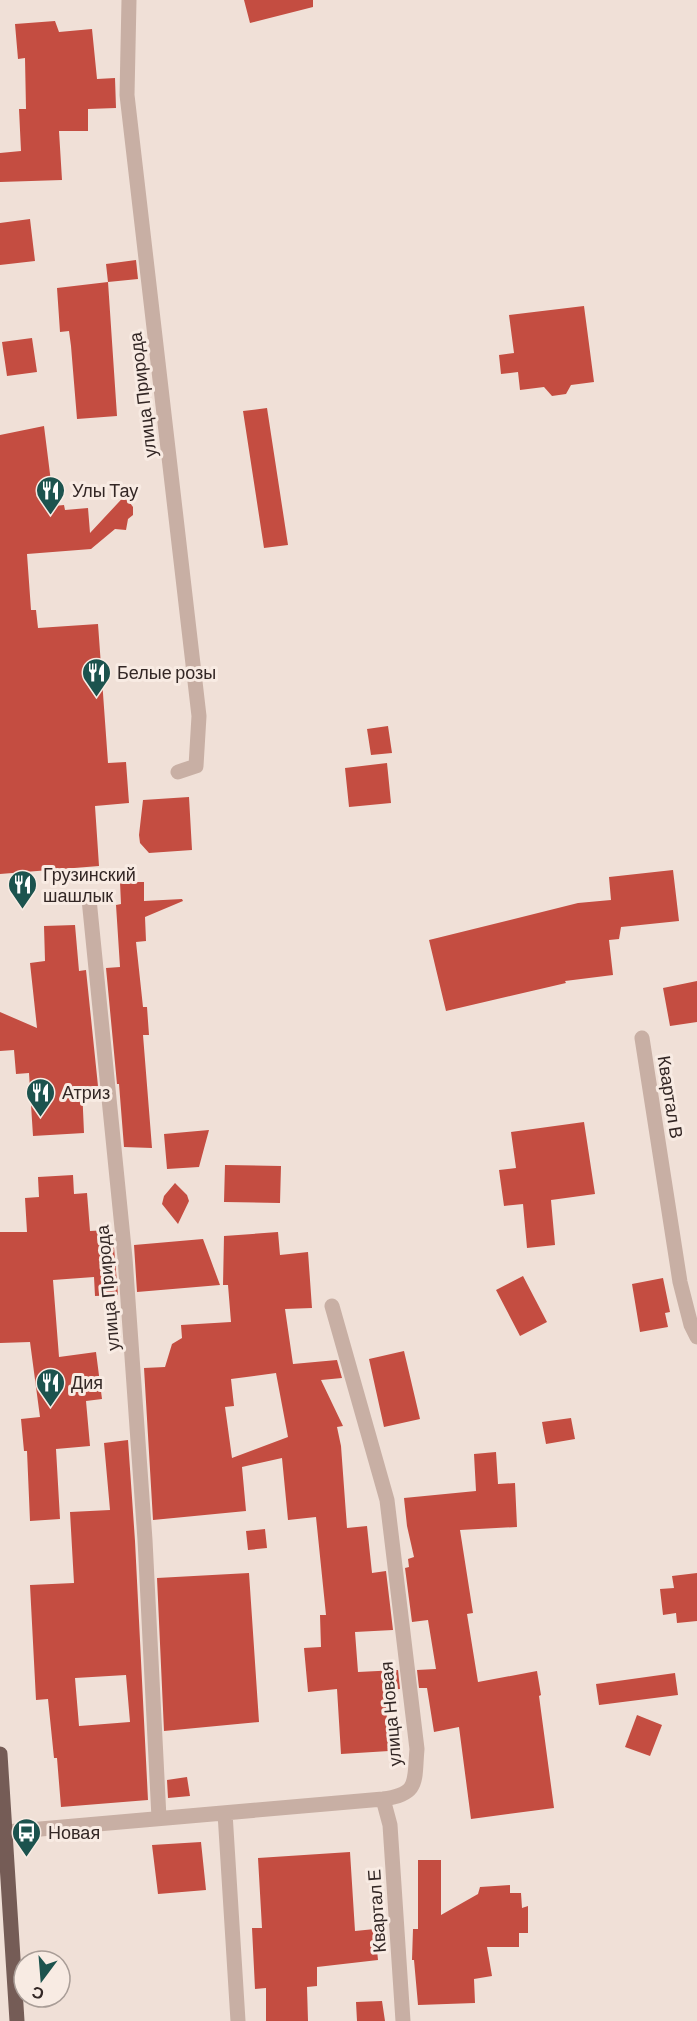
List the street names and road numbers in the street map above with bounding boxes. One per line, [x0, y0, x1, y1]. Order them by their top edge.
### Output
street label: улица Природа [123, 330, 161, 459]
street label: Квартал В [654, 1054, 688, 1140]
street label: улица Природа [90, 1223, 123, 1352]
street label: улица Новая [374, 1661, 406, 1767]
street label: Квартал Е [362, 1869, 390, 1953]

